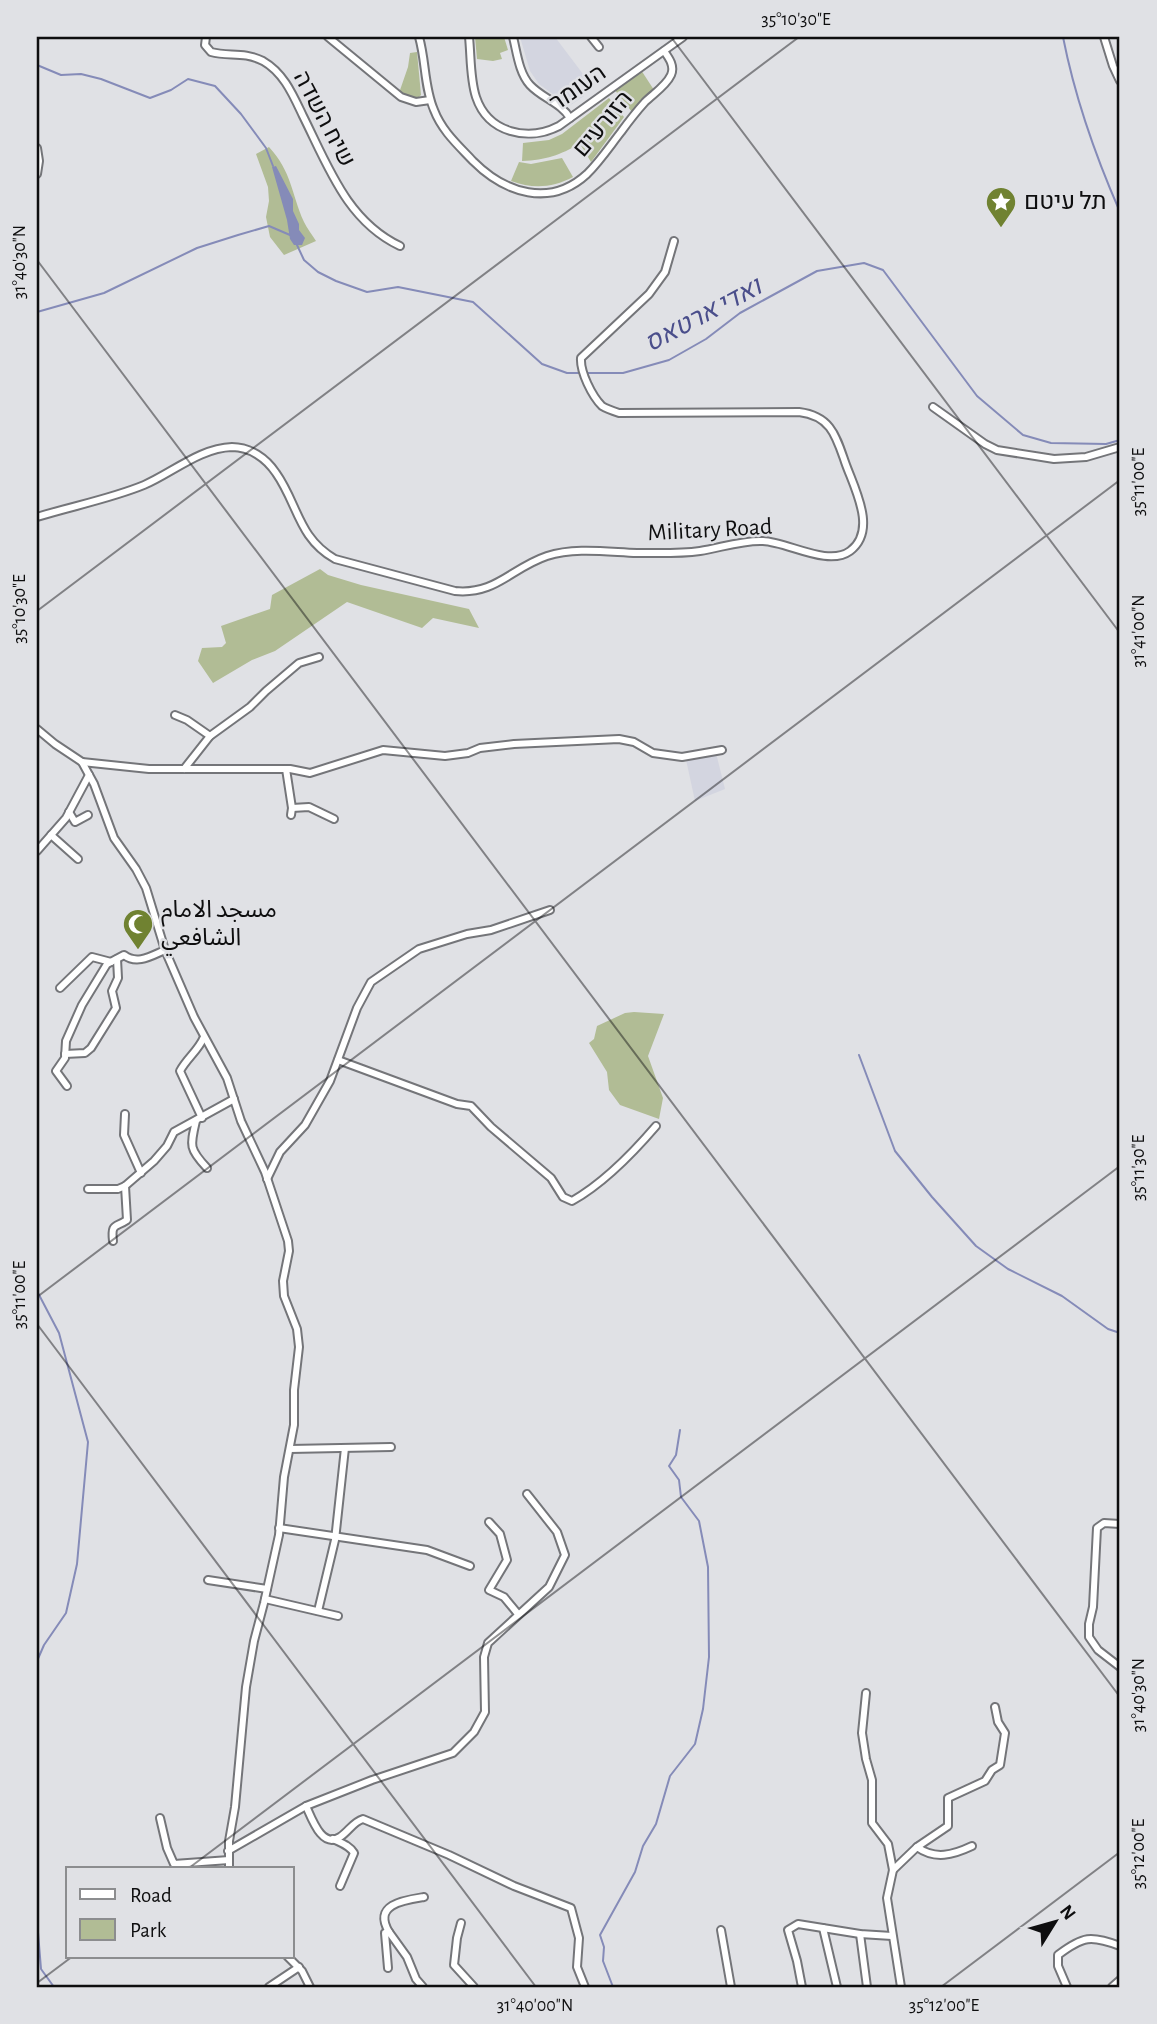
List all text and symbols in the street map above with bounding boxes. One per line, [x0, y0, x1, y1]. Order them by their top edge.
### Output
text: 35°10'30"E [761, 11, 831, 29]
street label: העומר [546, 60, 610, 116]
street label: שיח השדה [289, 67, 359, 171]
street label: הזורעים [569, 86, 637, 162]
place icon: תל עיטם [984, 185, 1018, 229]
place label: תל עיטם [1024, 190, 1106, 214]
text: 31°40'30"N [11, 225, 29, 299]
water label: ואדי ארטאס [640, 272, 768, 357]
text: 35°11'00"E [1130, 448, 1148, 516]
street label: Military Road [647, 515, 773, 545]
text: 35°10'30"E [11, 574, 29, 644]
text: 31°41'00"N [1130, 594, 1148, 668]
place label: مسجد الامام الشافعي [161, 898, 277, 956]
mosque icon: مسجد الامام الشافعي [121, 907, 155, 951]
text: 35°11'30"E [1130, 1135, 1148, 1201]
text: 35°11'00"E [11, 1261, 29, 1329]
text: 31°40'30"N [1130, 1658, 1148, 1732]
text: 35°12'00"E [1130, 1819, 1148, 1889]
legend [66, 1867, 294, 1958]
text: Road [130, 1885, 172, 1906]
north arrow [1020, 1888, 1090, 1958]
text: N [1056, 1902, 1079, 1924]
text: Park [130, 1920, 167, 1941]
text: 31°40'00"N [497, 1997, 573, 2015]
text: 35°12'00"E [909, 1997, 979, 2015]

